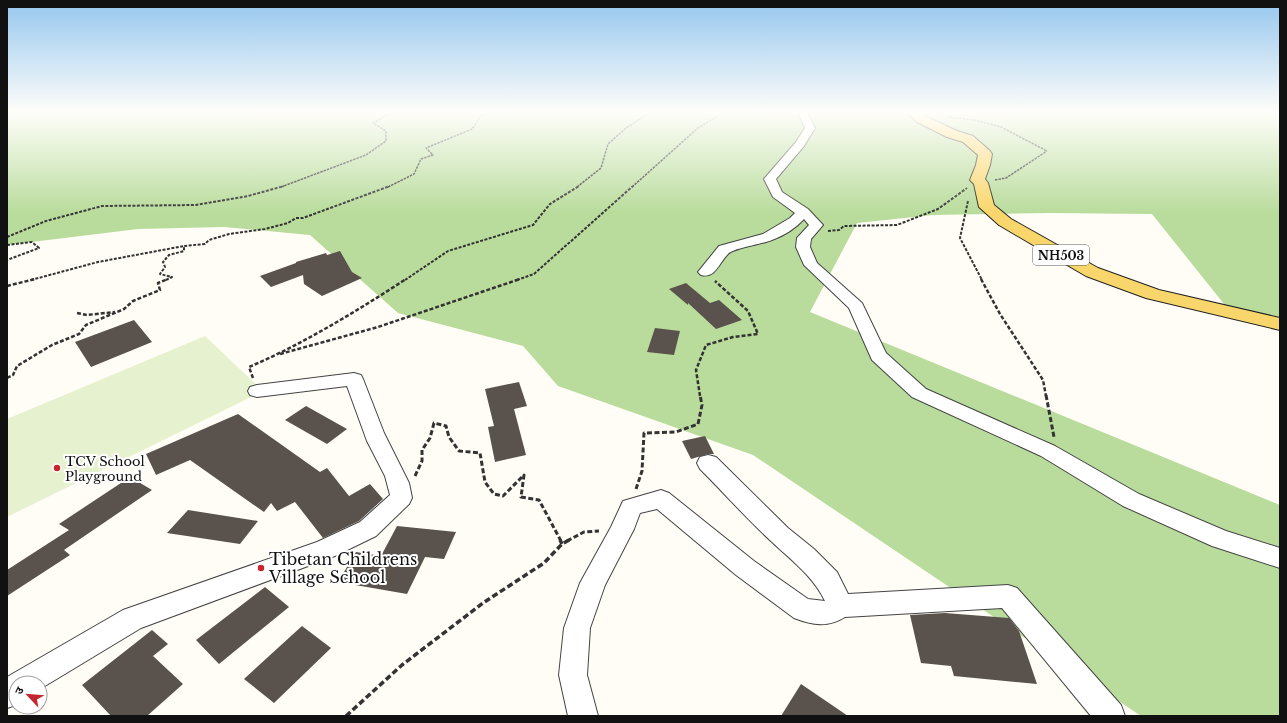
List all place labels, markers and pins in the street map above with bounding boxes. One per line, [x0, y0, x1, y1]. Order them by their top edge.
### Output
place label: TCV School Playground [65, 453, 145, 485]
marker: TCV School Playground [52, 463, 62, 473]
place label: Tibetan Childrens Village School [268, 549, 417, 587]
marker: Tibetan Childrens Village School [256, 563, 266, 573]

